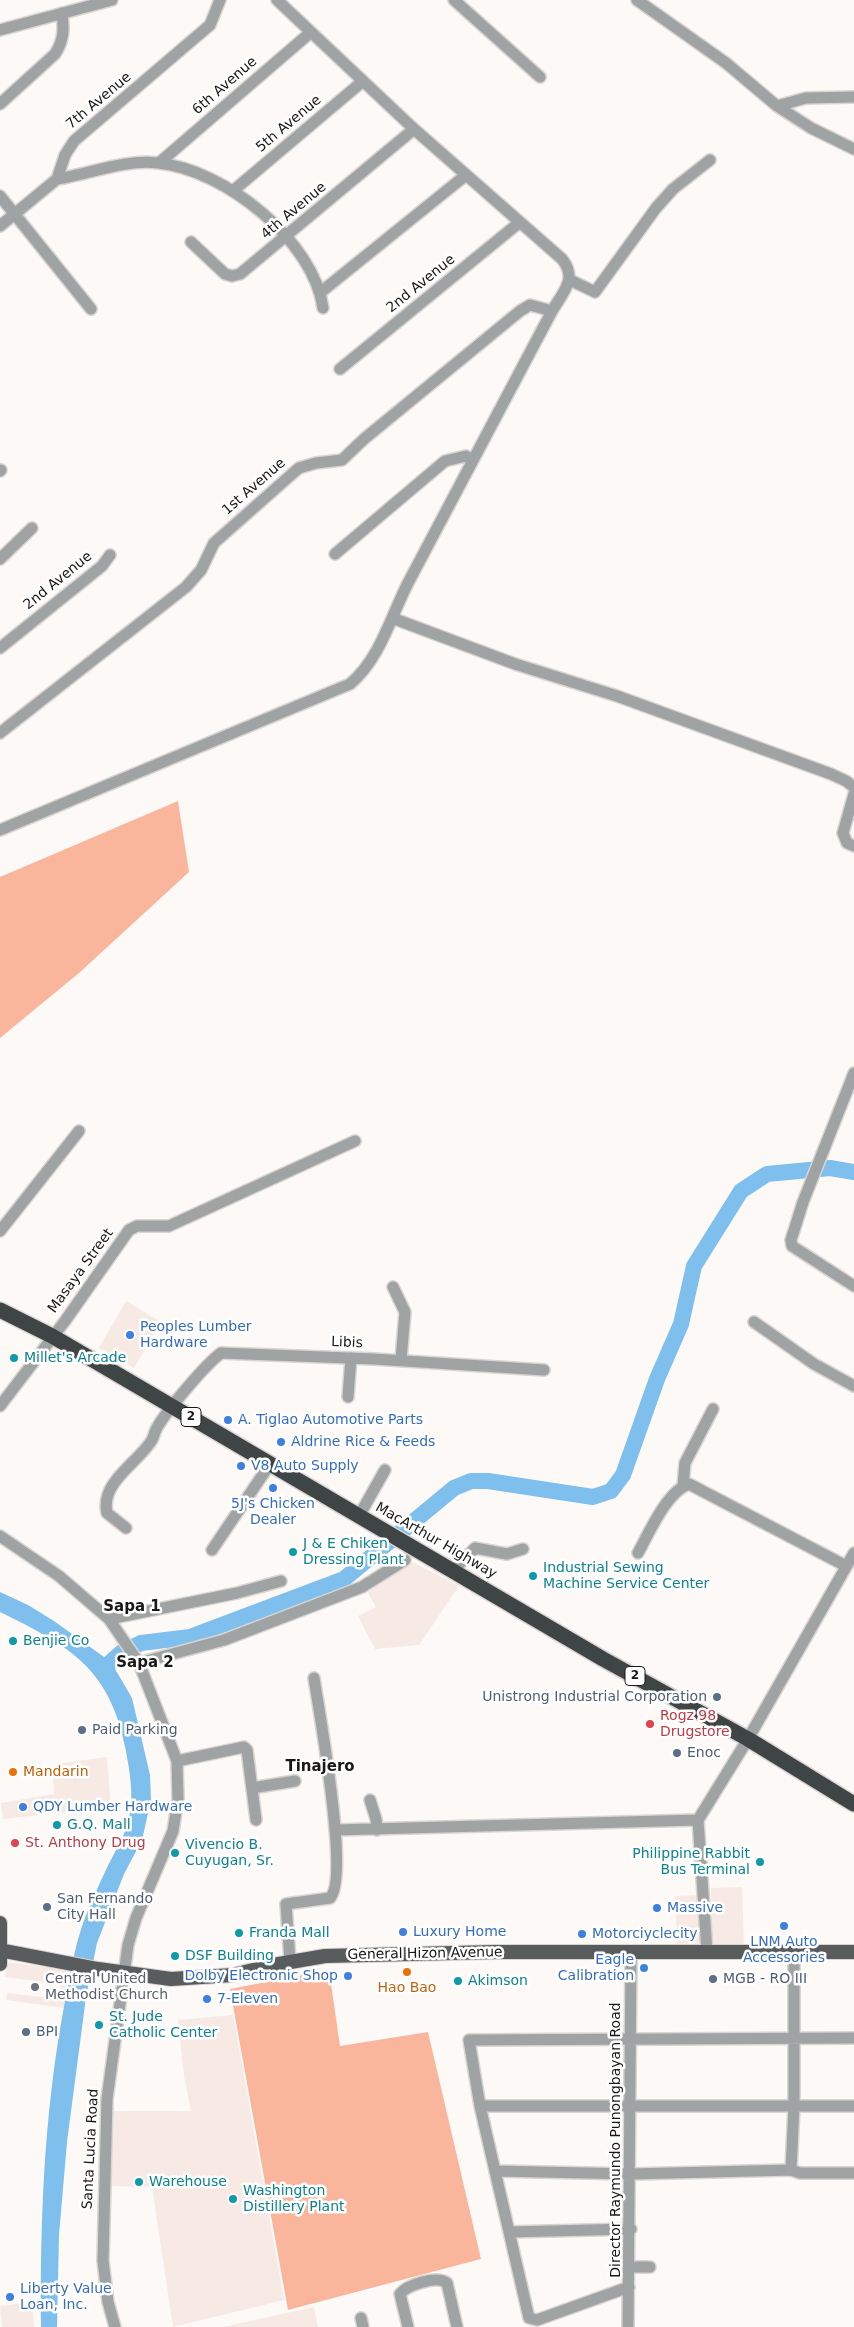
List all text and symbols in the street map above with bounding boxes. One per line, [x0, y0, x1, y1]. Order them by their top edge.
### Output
street label: 6th Avenue [189, 54, 261, 118]
street label: 7th Avenue [63, 69, 135, 133]
street label: 5th Avenue [253, 92, 325, 156]
street label: 4th Avenue [258, 179, 330, 243]
street label: 2nd Avenue [383, 251, 459, 317]
street label: 1st Avenue [219, 455, 289, 519]
street label: 2nd Avenue [20, 548, 96, 614]
street label: Masaya Street [45, 1225, 117, 1317]
place label: Peoples Lumber Hardware [140, 1319, 252, 1351]
marker: Peoples Lumber Hardware [124, 1329, 136, 1341]
street label: Libis [331, 1334, 363, 1352]
place label: Millet's Arcade [24, 1350, 126, 1366]
marker: Millet's Arcade [8, 1352, 20, 1364]
road number: 2 [181, 1408, 201, 1426]
place label: A. Tiglao Automotive Parts [238, 1412, 423, 1428]
marker: A. Tiglao Automotive Parts [222, 1414, 234, 1426]
place label: Aldrine Rice & Feeds [291, 1434, 435, 1450]
marker: Aldrine Rice & Feeds [275, 1436, 287, 1448]
place label: V8 Auto Supply [251, 1458, 359, 1474]
marker: V8 Auto Supply [235, 1460, 247, 1472]
marker: 5J's Chicken Dealer [267, 1482, 279, 1494]
place label: 5J's Chicken Dealer [231, 1496, 315, 1528]
street label: MacArthur Highway [372, 1499, 500, 1583]
place label: J & E Chiken Dressing Plant [303, 1536, 404, 1568]
marker: J & E Chiken Dressing Plant [287, 1546, 299, 1558]
place label: Industrial Sewing Machine Service Center [543, 1560, 709, 1592]
marker: Industrial Sewing Machine Service Center [527, 1570, 539, 1582]
district label: Sapa 1 [103, 1598, 161, 1616]
place label: Benjie Co [23, 1633, 89, 1649]
marker: Benjie Co [7, 1635, 19, 1647]
district label: Sapa 2 [116, 1654, 174, 1672]
road number: 2 [625, 1666, 645, 1685]
place label: Unistrong Industrial Corporation [482, 1689, 707, 1705]
marker: Unistrong Industrial Corporation [711, 1691, 723, 1703]
place label: Rogz 98 Drugstore [660, 1708, 730, 1740]
marker: Rogz 98 Drugstore [644, 1718, 656, 1730]
place label: Paid Parking [92, 1722, 178, 1738]
marker: Paid Parking [76, 1724, 88, 1736]
place label: Enoc [687, 1745, 721, 1761]
marker: Enoc [671, 1747, 683, 1759]
district label: Tinajero [285, 1758, 355, 1776]
place label: Mandarin [23, 1764, 89, 1780]
marker: Mandarin [7, 1766, 19, 1778]
place label: QDY Lumber Hardware [33, 1799, 192, 1815]
marker: QDY Lumber Hardware [17, 1801, 29, 1813]
place label: G.Q. Mall [67, 1817, 131, 1833]
marker: G.Q. Mall [51, 1819, 63, 1831]
place label: St. Anthony Drug [25, 1835, 146, 1851]
marker: St. Anthony Drug [9, 1837, 21, 1849]
place label: Vivencio B. Cuyugan, Sr. [185, 1837, 274, 1870]
place label: Philippine Rabbit Bus Terminal [632, 1846, 750, 1878]
marker: Vivencio B. Cuyugan, Sr. [169, 1847, 181, 1859]
marker: Philippine Rabbit Bus Terminal [754, 1856, 766, 1868]
place label: San Fernando City Hall [57, 1891, 153, 1924]
place label: Massive [667, 1900, 723, 1916]
marker: San Fernando City Hall [41, 1901, 53, 1913]
marker: Massive [651, 1902, 663, 1914]
marker: LNM Auto Accessories [778, 1920, 790, 1932]
place label: Luxury Home [413, 1924, 506, 1940]
place label: Franda Mall [249, 1925, 330, 1941]
marker: Luxury Home [397, 1926, 409, 1938]
place label: Motorciyclecity [592, 1926, 698, 1942]
marker: Franda Mall [233, 1927, 245, 1939]
marker: Motorciyclecity [576, 1928, 588, 1940]
place label: LNM Auto Accessories [743, 1934, 825, 1966]
street label: General Hizon Avenue [347, 1944, 503, 1964]
place label: DSF Building [185, 1948, 274, 1964]
marker: DSF Building [169, 1950, 181, 1962]
place label: Eagle Calibration [558, 1952, 634, 1984]
marker: Eagle Calibration [638, 1962, 650, 1974]
marker: Hao Bao [401, 1966, 413, 1978]
place label: Dolby Electronic Shop [184, 1968, 338, 1984]
marker: Dolby Electronic Shop [342, 1970, 354, 1982]
place label: Central United Methodist Church [45, 1971, 168, 2004]
place label: MGB - RO III [723, 1971, 807, 1987]
place label: Akimson [468, 1973, 528, 1989]
marker: MGB - RO III [707, 1973, 719, 1985]
marker: Akimson [452, 1975, 464, 1987]
place label: Hao Bao [378, 1980, 436, 1996]
marker: Central United Methodist Church [29, 1981, 41, 1993]
place label: 7-Eleven [217, 1991, 278, 2007]
marker: 7-Eleven [201, 1993, 213, 2005]
street label: Director Raymundo Punongbayan Road [608, 2002, 624, 2278]
place label: St. Jude Catholic Center [109, 2009, 217, 2041]
marker: St. Jude Catholic Center [93, 2019, 105, 2031]
place label: BPI [36, 2024, 58, 2040]
marker: BPI [20, 2026, 32, 2038]
street label: Santa Lucia Road [79, 2088, 103, 2210]
place label: Warehouse [149, 2174, 227, 2190]
marker: Warehouse [133, 2176, 145, 2188]
place label: Washington Distillery Plant [243, 2183, 344, 2216]
marker: Washington Distillery Plant [227, 2193, 239, 2205]
place label: Liberty Value Loan, Inc. [20, 2281, 112, 2314]
marker: Liberty Value Loan, Inc. [4, 2291, 16, 2303]

